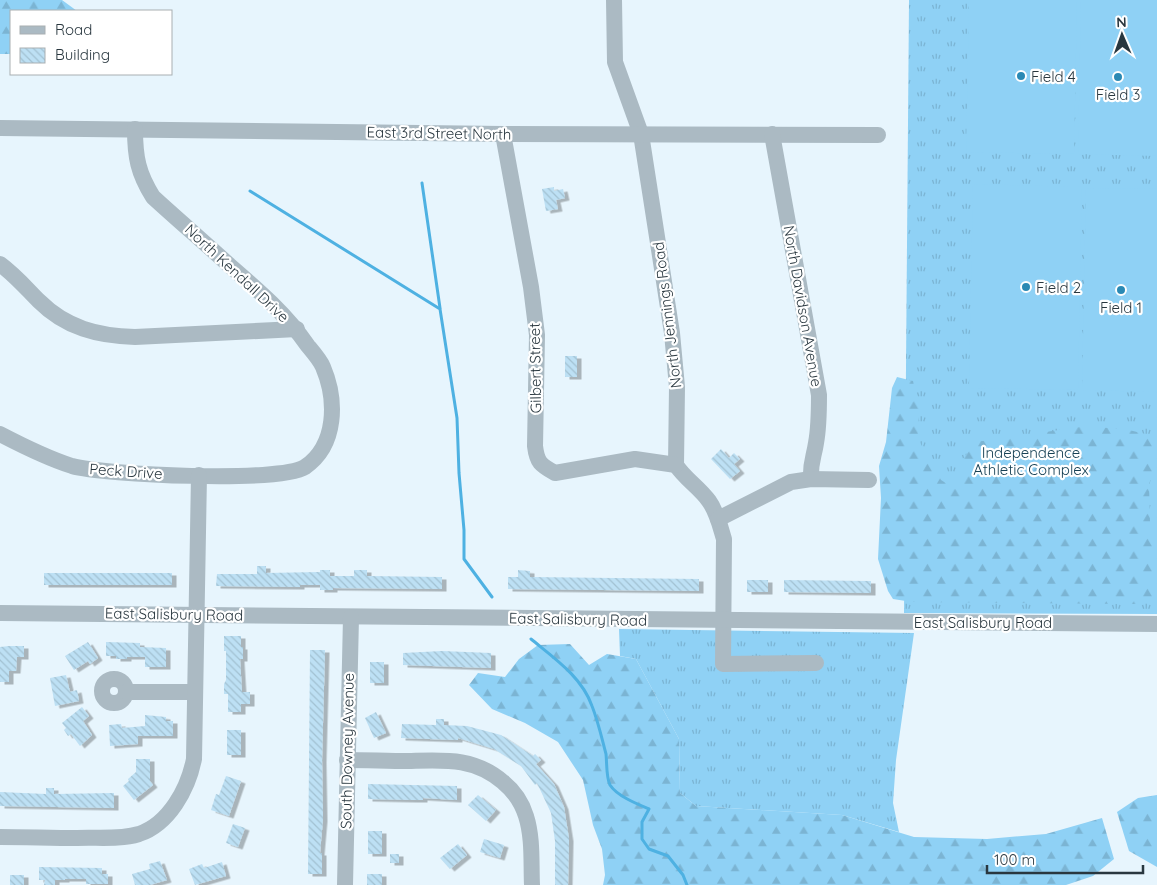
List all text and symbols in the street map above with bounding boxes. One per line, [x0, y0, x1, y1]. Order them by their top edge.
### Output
legend [10, 10, 172, 75]
north arrow [1097, 10, 1147, 60]
text: N [1116, 13, 1127, 31]
text: Road [55, 20, 92, 39]
text: Building [55, 45, 110, 64]
place label: Field 4 [1031, 67, 1076, 86]
marker: Field 4 [1015, 70, 1027, 82]
marker: Field 3 [1112, 71, 1124, 83]
place label: Field 3 [1096, 85, 1140, 104]
street label: East 3rd Street North [366, 122, 512, 144]
street label: North Kendall Drive [181, 220, 293, 326]
street label: North Davidson Avenue [779, 224, 827, 388]
street label: North Jennings Road [649, 241, 685, 389]
place label: Field 2 [1036, 278, 1081, 297]
marker: Field 2 [1020, 281, 1032, 293]
marker: Field 1 [1115, 284, 1127, 296]
place label: Field 1 [1100, 298, 1142, 317]
street label: Gilbert Street [525, 323, 545, 413]
park label: Independence Athletic Complex [973, 443, 1089, 479]
street label: Peck Drive [89, 459, 163, 483]
street label: East Salisbury Road [105, 603, 243, 625]
street label: East Salisbury Road [509, 608, 647, 630]
street label: East Salisbury Road [914, 613, 1052, 632]
street label: South Downey Avenue [336, 673, 358, 829]
scale bar [987, 842, 1143, 874]
text: 100 m [994, 850, 1035, 869]

